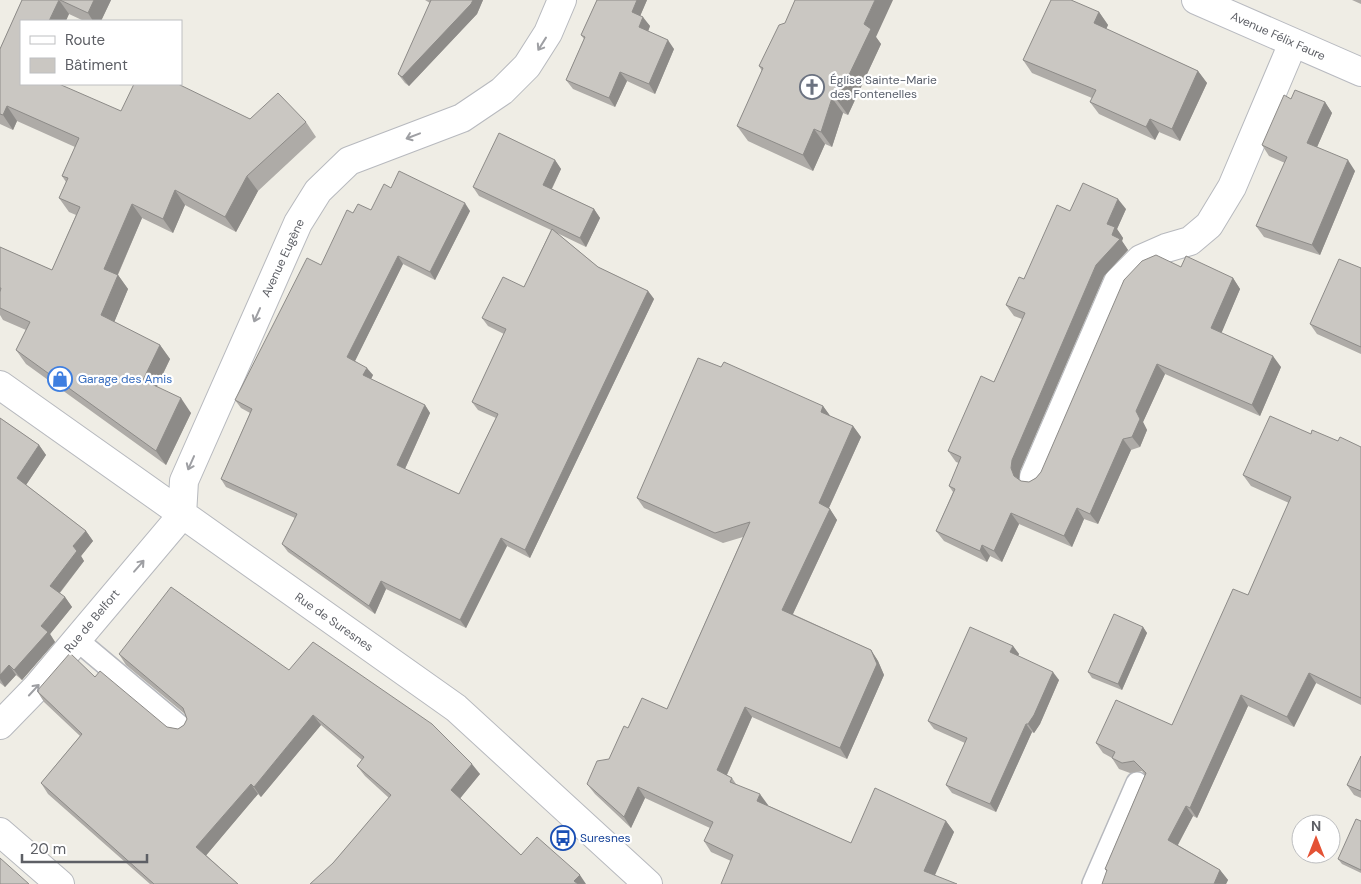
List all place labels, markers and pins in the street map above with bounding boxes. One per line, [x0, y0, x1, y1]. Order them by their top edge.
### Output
place label: Église Sainte-Marie des Fontenelles [830, 72, 937, 102]
church icon: Église Sainte-Marie des Fontenelles [799, 74, 825, 100]
shop icon: Garage des Amis [47, 366, 73, 392]
place label: Garage des Amis [78, 371, 172, 387]
bus stop icon: Suresnes [550, 825, 576, 851]
place label: Suresnes [580, 830, 631, 846]

